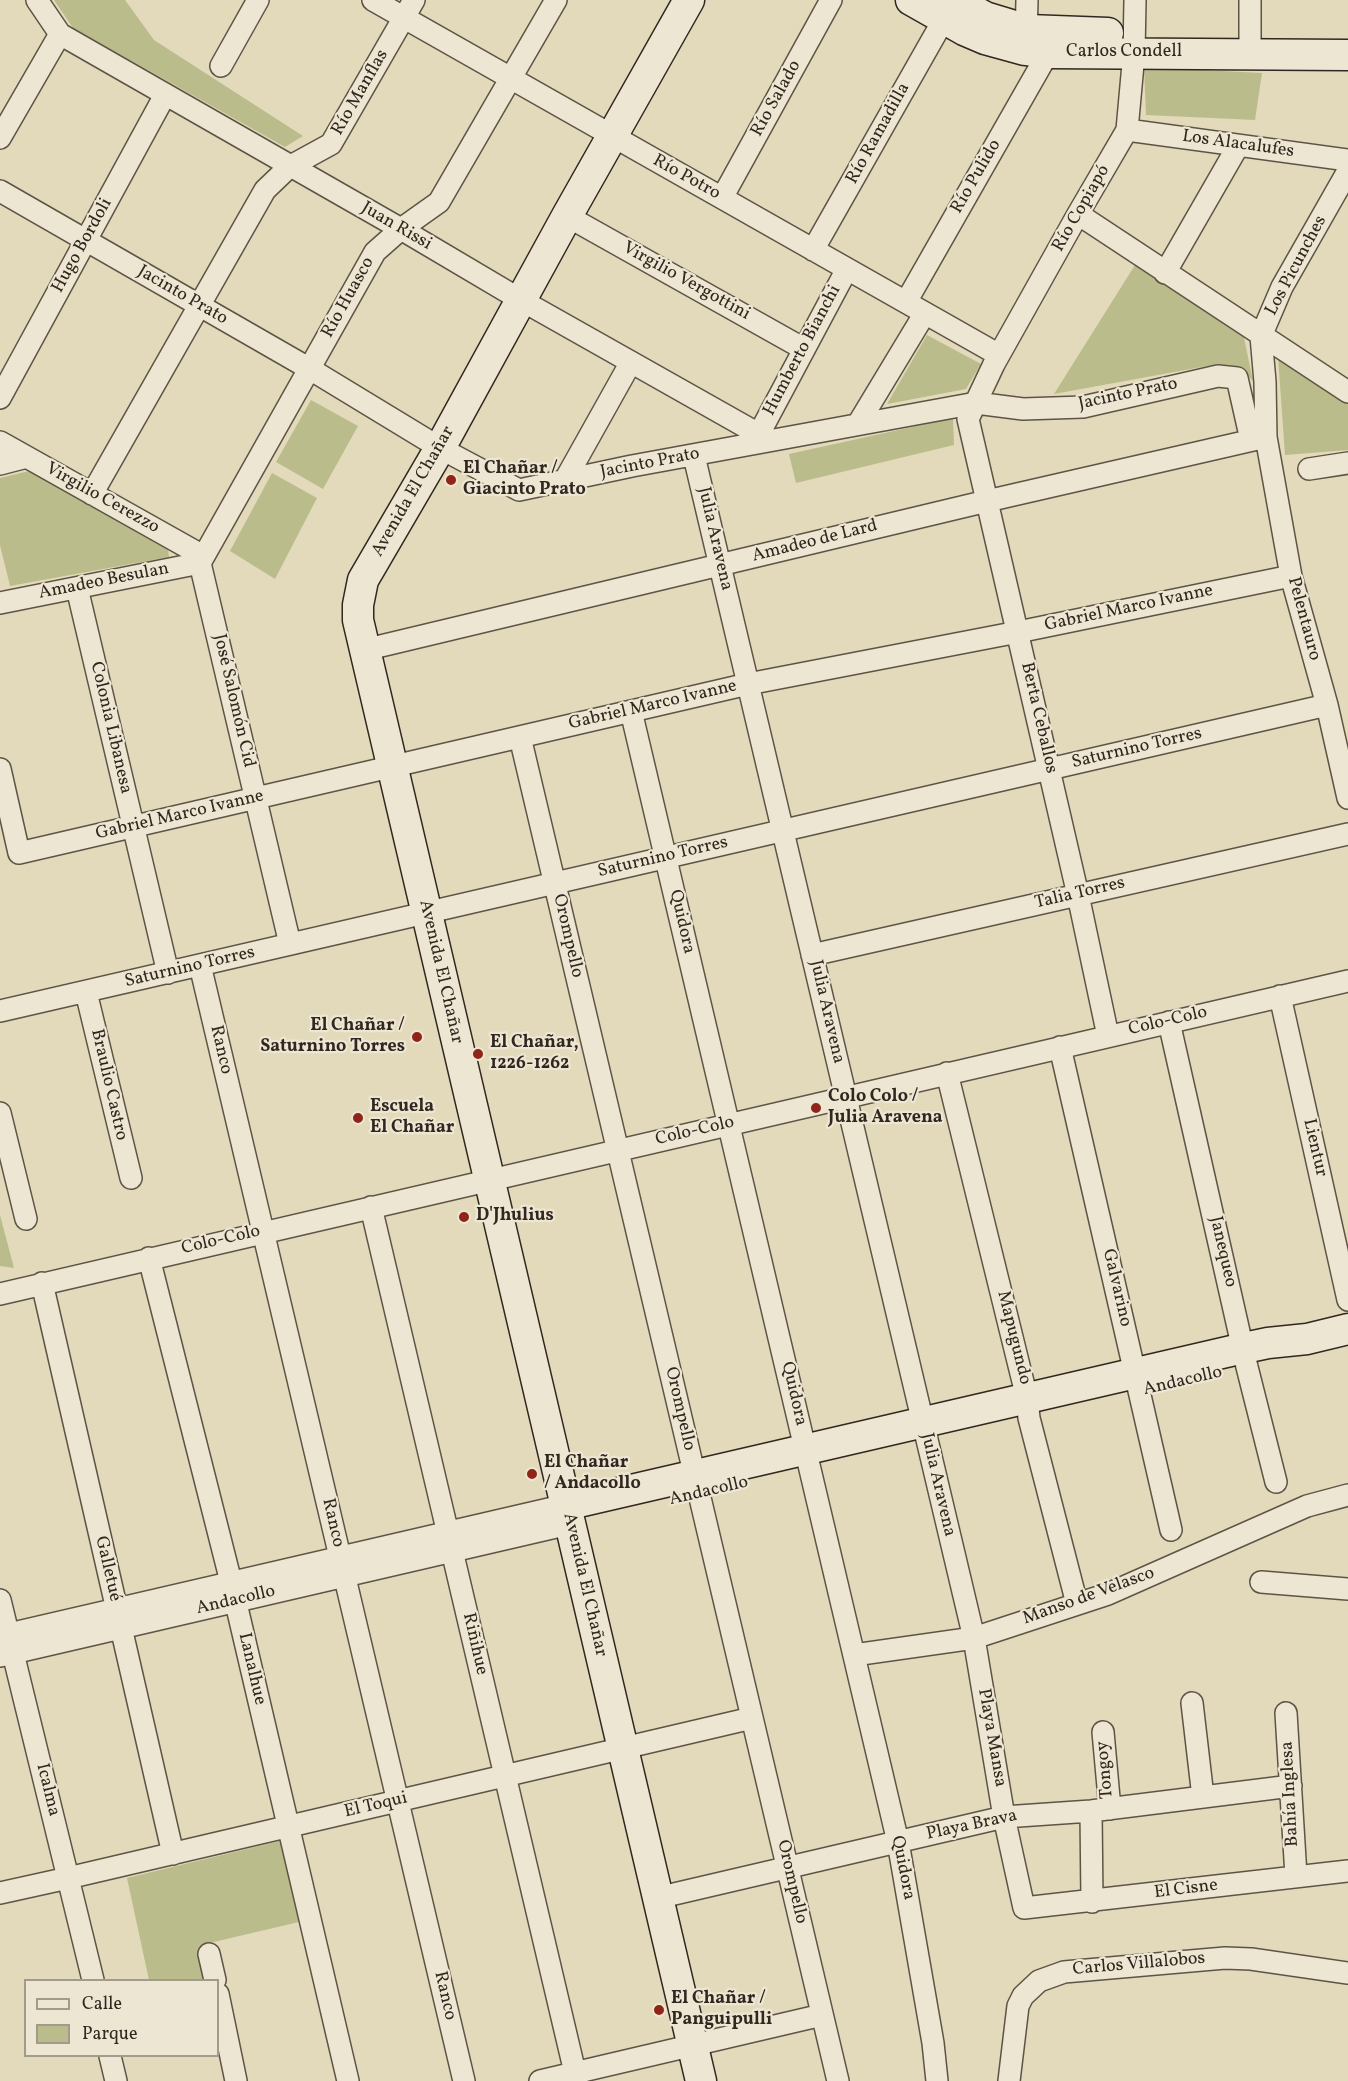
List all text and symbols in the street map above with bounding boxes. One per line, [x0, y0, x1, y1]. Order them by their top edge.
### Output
street label: Carlos Condell [1066, 42, 1182, 64]
street label: Río Manflas [328, 46, 394, 140]
street label: Río Salado [747, 57, 807, 141]
street label: Río Ramadilla [842, 80, 916, 188]
street label: Los Alacalufes [1181, 126, 1295, 164]
street label: Río Pulido [947, 136, 1007, 218]
street label: Río Potro [648, 151, 724, 205]
street label: Río Copiapó [1048, 162, 1116, 256]
street label: Hugo Bordoli [48, 195, 118, 297]
street label: Juan Rissi [357, 198, 435, 256]
street label: Los Picunches [1262, 212, 1332, 320]
street label: Virgilio Vergottini [618, 238, 754, 326]
street label: Río Huasco [318, 254, 380, 342]
street label: Jacinto Prato [133, 261, 231, 331]
street label: Humberto Bianchi [759, 282, 847, 420]
street label: Jacinto Prato [1076, 374, 1180, 416]
street label: Avenida El Chañar [368, 423, 460, 561]
street label: Jacinto Prato [598, 444, 702, 484]
street label: Virgilio Cerezzo [41, 459, 163, 539]
place label: El Chañar / Giacinto Prato [463, 459, 586, 502]
marker: El Chañar / Giacinto Prato [444, 473, 458, 487]
street label: Julia Aravena [692, 485, 736, 593]
street label: Amadeo de Lard [750, 516, 880, 568]
street label: Amadeo Besulan [37, 559, 171, 605]
street label: Pelentauro [1281, 575, 1325, 663]
street label: Gabriel Marco Ivanne [1043, 581, 1215, 637]
street label: José Salomón Cid [207, 632, 259, 770]
street label: Colonia Libanesa [84, 660, 136, 796]
street label: Berta Ceballos [1015, 660, 1061, 776]
street label: Gabriel Marco Ivanne [567, 676, 739, 736]
street label: Saturnino Torres [1070, 724, 1204, 774]
street label: Gabriel Marco Ivanne [94, 786, 266, 846]
street label: Saturnino Torres [596, 833, 730, 883]
street label: Talia Torres [1033, 873, 1127, 915]
street label: Quidora [663, 888, 699, 956]
street label: Orompello [547, 892, 587, 980]
street label: Avenida El Chañar [413, 898, 467, 1046]
street label: Saturnino Torres [123, 943, 257, 993]
street label: Julia Aravena [804, 958, 848, 1066]
street label: Colo-Colo [1127, 1002, 1209, 1042]
place label: El Chañar / Saturnino Torres [260, 1016, 405, 1058]
street label: Ranco [204, 1023, 236, 1077]
street label: Braulio Castro [85, 1027, 131, 1143]
marker: El Chañar / Saturnino Torres [410, 1030, 424, 1044]
place label: El Chañar, 1226-1262 [490, 1033, 579, 1076]
marker: El Chañar, 1226-1262 [471, 1047, 485, 1061]
place label: Colo Colo / Julia Aravena [828, 1087, 943, 1130]
place label: Escuela El Chañar [370, 1097, 454, 1140]
marker: Colo Colo / Julia Aravena [809, 1101, 823, 1115]
marker: Escuela El Chañar [351, 1111, 365, 1125]
street label: Colo-Colo [654, 1112, 736, 1152]
street label: Lientur [1297, 1117, 1331, 1179]
place label: D'Jhulius [476, 1206, 554, 1228]
marker: D'Jhulius [457, 1210, 471, 1224]
street label: Janequeo [1203, 1214, 1241, 1290]
street label: Colo-Colo [180, 1221, 262, 1261]
street label: Galvarino [1097, 1247, 1135, 1329]
street label: Mapugundo [991, 1289, 1035, 1387]
street label: Quidora [775, 1360, 811, 1428]
street label: Andacollo [1141, 1362, 1225, 1402]
street label: Orompello [659, 1365, 699, 1453]
street label: Julia Aravena [915, 1431, 959, 1539]
place label: El Chañar / Andacollo [544, 1453, 641, 1496]
marker: El Chañar / Andacollo [525, 1467, 539, 1481]
street label: Andacollo [667, 1472, 751, 1512]
street label: Ranco [316, 1496, 348, 1550]
street label: Avenida El Chañar [557, 1511, 611, 1659]
street label: Galletué [89, 1534, 125, 1604]
street label: Manso de Velasco [1020, 1563, 1158, 1631]
street label: Andacollo [194, 1581, 278, 1621]
street label: Riñihue [456, 1611, 492, 1677]
street label: Lanalhue [232, 1631, 270, 1707]
street label: Playa Mansa [972, 1687, 1010, 1789]
street label: Tongoy [1093, 1740, 1119, 1800]
street label: Bahía Inglesa [1277, 1741, 1305, 1847]
street label: Icalma [30, 1761, 64, 1819]
street label: El Toqui [342, 1788, 410, 1824]
street label: Playa Brava [925, 1806, 1019, 1846]
street label: Quidora [885, 1834, 919, 1902]
street label: Orompello [771, 1838, 811, 1926]
street label: El Cisne [1153, 1875, 1219, 1905]
street label: Carlos Villalobos [1072, 1948, 1206, 1982]
street label: Ranco [428, 1969, 460, 2023]
legend [24, 1979, 219, 2057]
place label: El Chañar / Panguipulli [671, 1989, 772, 2032]
text: Calle [82, 1992, 122, 2017]
marker: El Chañar / Panguipulli [652, 2003, 666, 2017]
text: Parque [82, 2022, 137, 2047]

